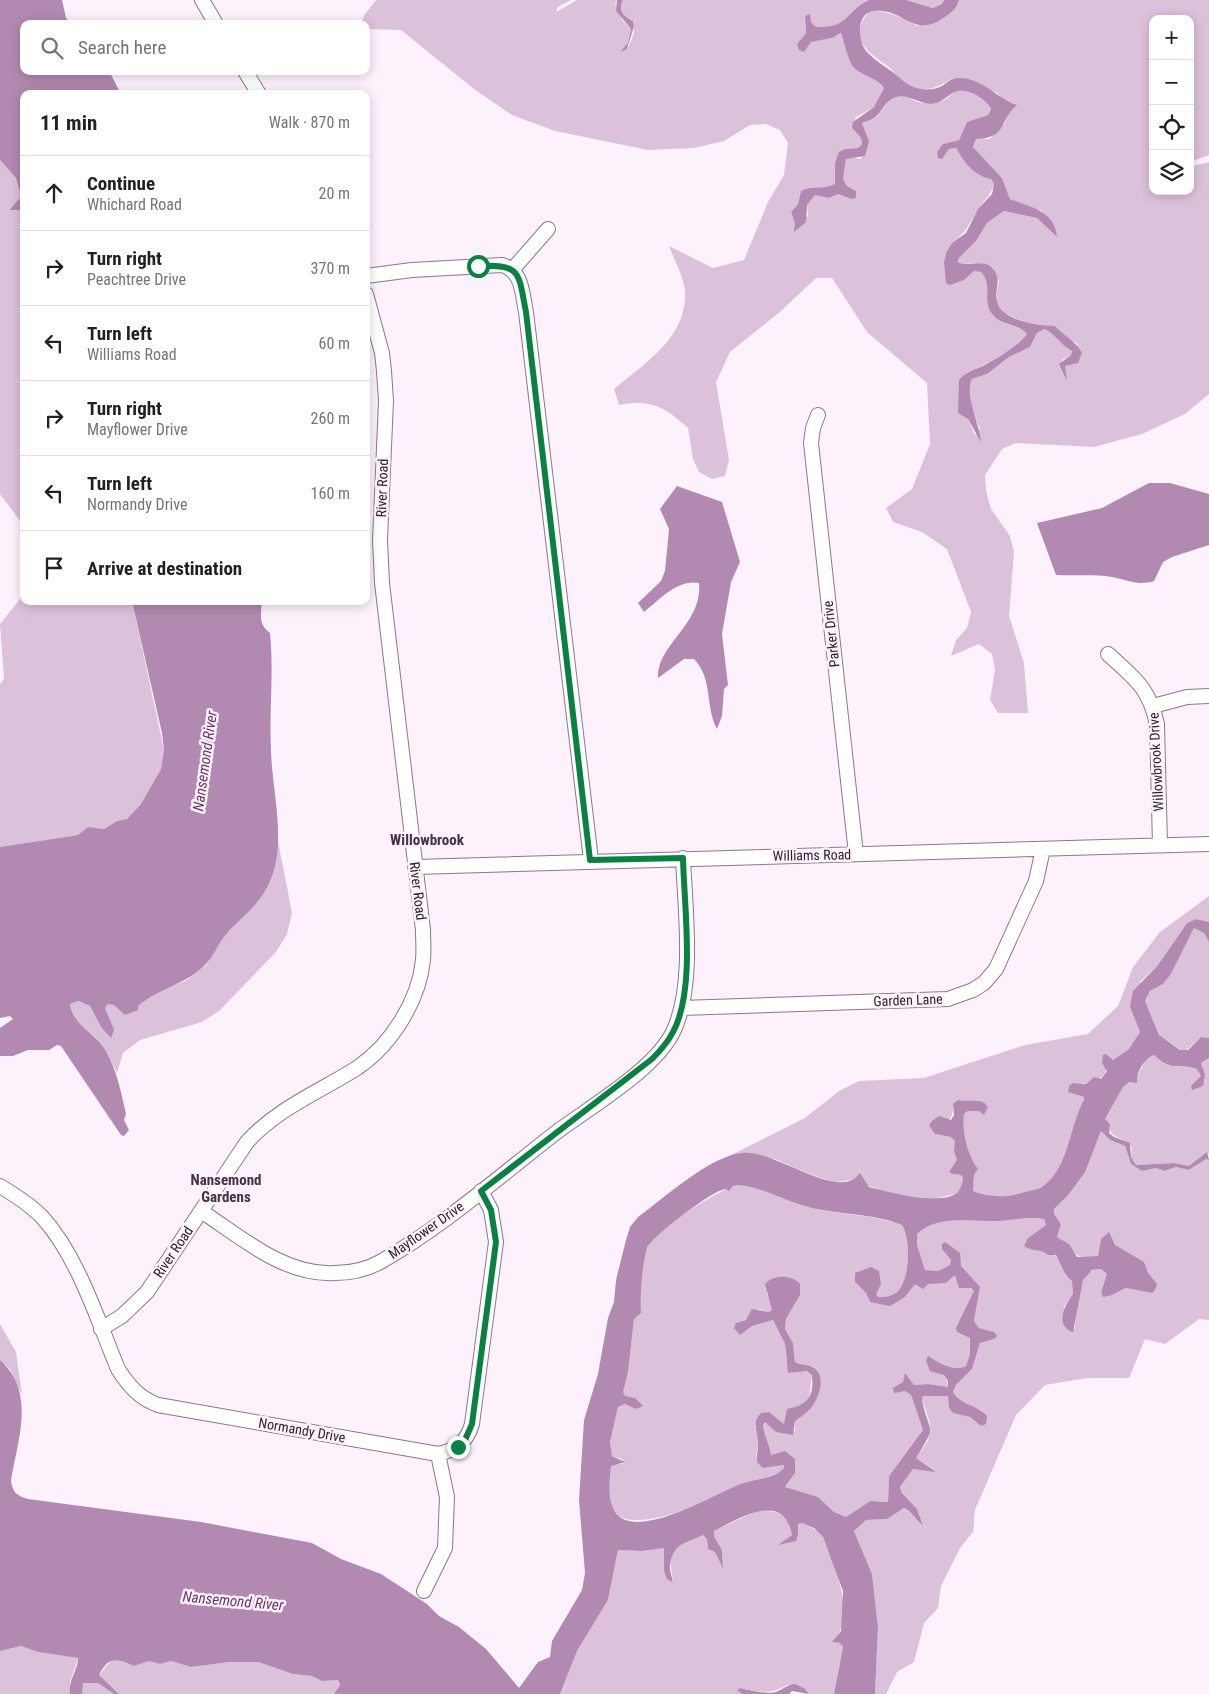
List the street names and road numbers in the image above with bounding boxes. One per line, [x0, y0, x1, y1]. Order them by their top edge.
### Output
street label: River Road [373, 458, 391, 518]
street label: Parker Drive [820, 600, 842, 668]
street label: Willowbrook Drive [1145, 712, 1167, 812]
street label: Williams Road [773, 846, 851, 864]
street label: River Road [406, 861, 430, 921]
street label: Garden Lane [873, 991, 943, 1009]
street label: Mayflower Drive [385, 1198, 467, 1262]
street label: River Road [150, 1223, 196, 1281]
street label: Normandy Drive [257, 1414, 347, 1446]

